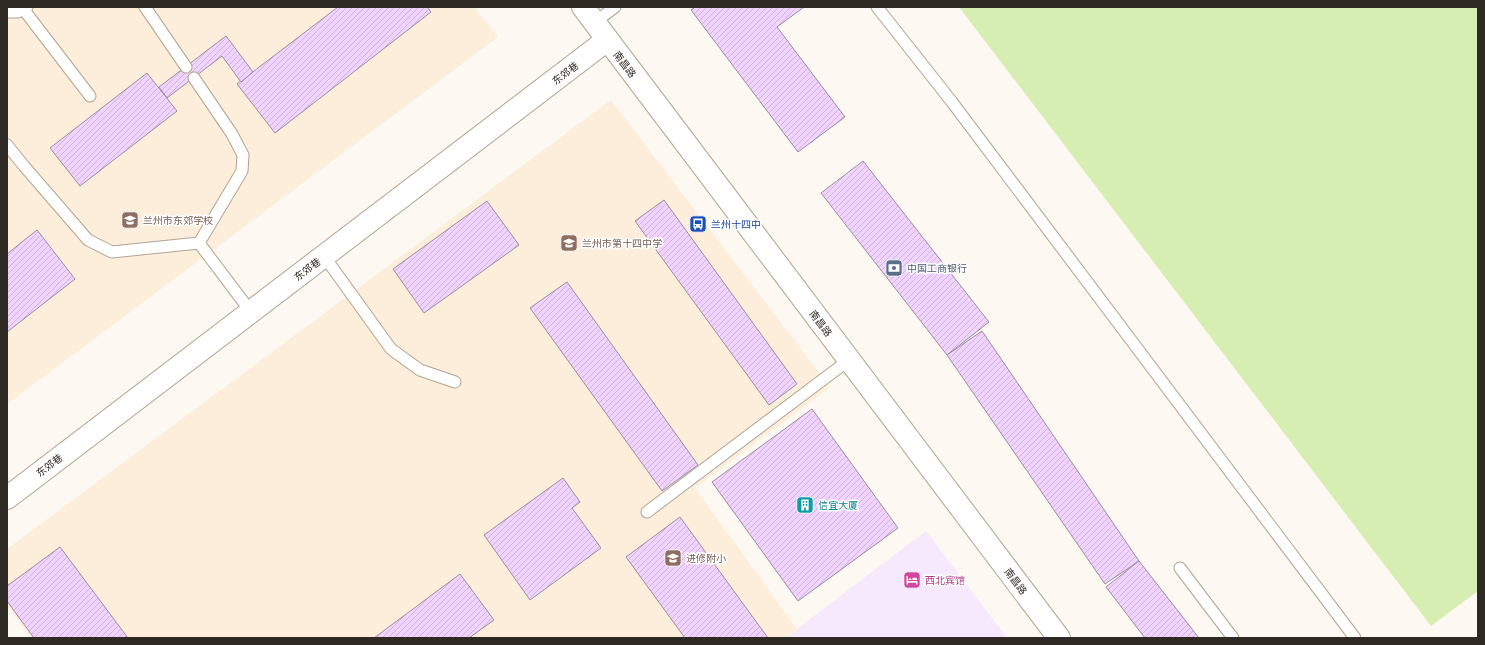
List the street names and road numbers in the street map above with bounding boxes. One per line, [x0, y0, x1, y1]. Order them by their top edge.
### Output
street label: 南昌路 [611, 48, 639, 80]
street label: 东郊巷 [549, 59, 581, 87]
street label: 东郊巷 [291, 255, 323, 283]
street label: 南昌路 [807, 307, 835, 339]
street label: 东郊巷 [33, 451, 65, 479]
street label: 南昌路 [1002, 565, 1030, 597]

